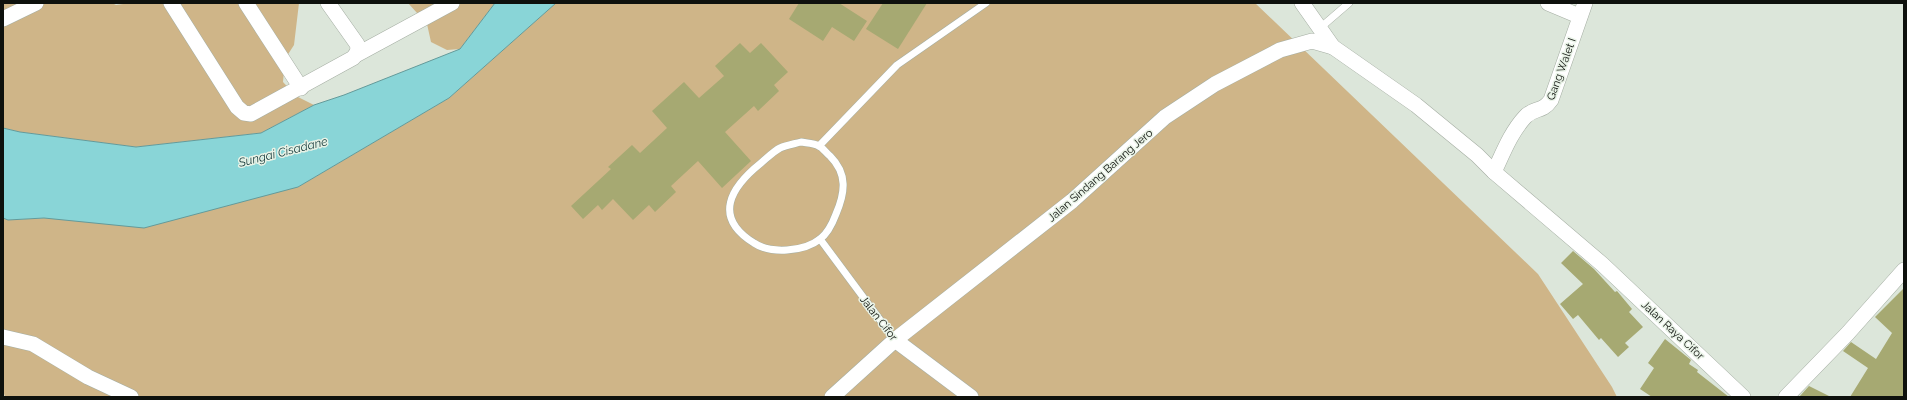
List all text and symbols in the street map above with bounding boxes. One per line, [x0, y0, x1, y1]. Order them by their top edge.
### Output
street label: Gang Walet I [1544, 36, 1579, 102]
street label: Jalan Sindang Barang Jero [1045, 126, 1156, 224]
water label: Sungai Cisadane [236, 134, 329, 170]
street label: Jalan Cifor [857, 293, 900, 343]
street label: Jalan Raya Cifor [1639, 298, 1707, 363]

